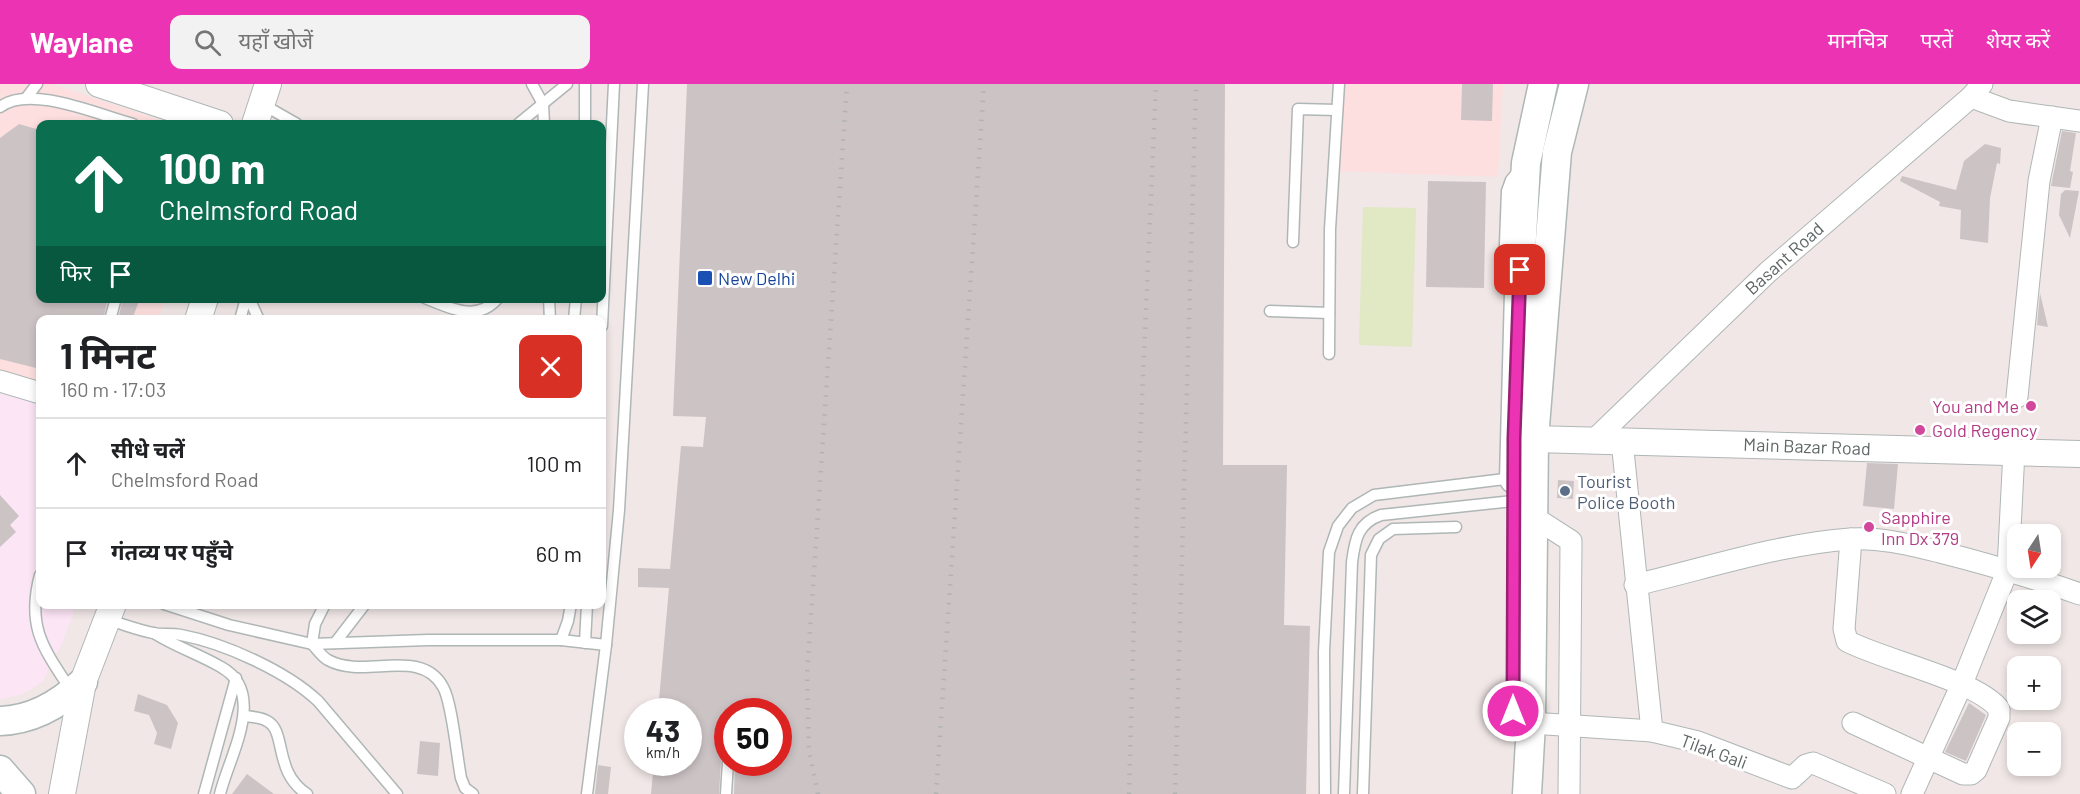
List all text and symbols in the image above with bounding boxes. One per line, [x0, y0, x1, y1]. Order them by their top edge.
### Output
search box [170, 15, 590, 69]
text: Waylane [30, 25, 134, 59]
icon: search [191, 26, 224, 59]
text: यहाँ खोजें [239, 27, 313, 53]
text: मानचित्र [1828, 27, 1888, 52]
text: परतें [1921, 27, 1953, 52]
text: शेयर करें [1986, 27, 2050, 52]
text: 100 m [159, 142, 265, 192]
icon: ahead [60, 144, 138, 222]
text: Chelmsford Road [159, 193, 358, 225]
street label: Basant Road [1740, 217, 1828, 299]
pin [1494, 244, 1545, 295]
icon: arrive [1503, 253, 1536, 286]
icon: arrive [104, 258, 137, 291]
text: फिर [60, 259, 92, 285]
place label: New Delhi [718, 267, 795, 289]
marker: New Delhi [696, 269, 714, 287]
text: 1 मिनट [60, 333, 156, 376]
button: close [519, 335, 582, 398]
text: 160 m · 17:03 [60, 377, 166, 401]
place label: You and Me [1932, 395, 2019, 417]
marker: You and Me [2024, 399, 2038, 413]
place label: Gold Regency [1932, 419, 2037, 441]
marker: Gold Regency [1913, 423, 1927, 437]
street label: Main Bazar Road [1743, 433, 1871, 459]
text: सीधे चलें [111, 436, 185, 462]
icon: ahead [60, 447, 93, 480]
text: 100 m [527, 450, 582, 476]
text: Chelmsford Road [111, 467, 259, 491]
place label: Tourist Police Booth [1577, 470, 1675, 513]
marker: Tourist Police Booth [1558, 484, 1572, 498]
place label: Sapphire Inn Dx 379 [1881, 506, 1959, 549]
marker: Sapphire Inn Dx 379 [1862, 520, 1876, 534]
north arrow [2007, 524, 2061, 578]
map controls [2007, 524, 2061, 776]
icon: arrive [60, 537, 93, 570]
text: गंतव्य पर पहुँचे [111, 538, 233, 564]
text: 60 m [536, 540, 582, 566]
button: layers [2007, 590, 2061, 644]
button: + [2007, 656, 2061, 710]
position arrow [1481, 679, 1545, 743]
speed limit sign: 50 [714, 698, 792, 776]
text: 43 [646, 712, 680, 748]
button: − [2007, 722, 2061, 776]
street label: Tilak Gali [1678, 729, 1750, 773]
text: km/h [646, 743, 680, 761]

